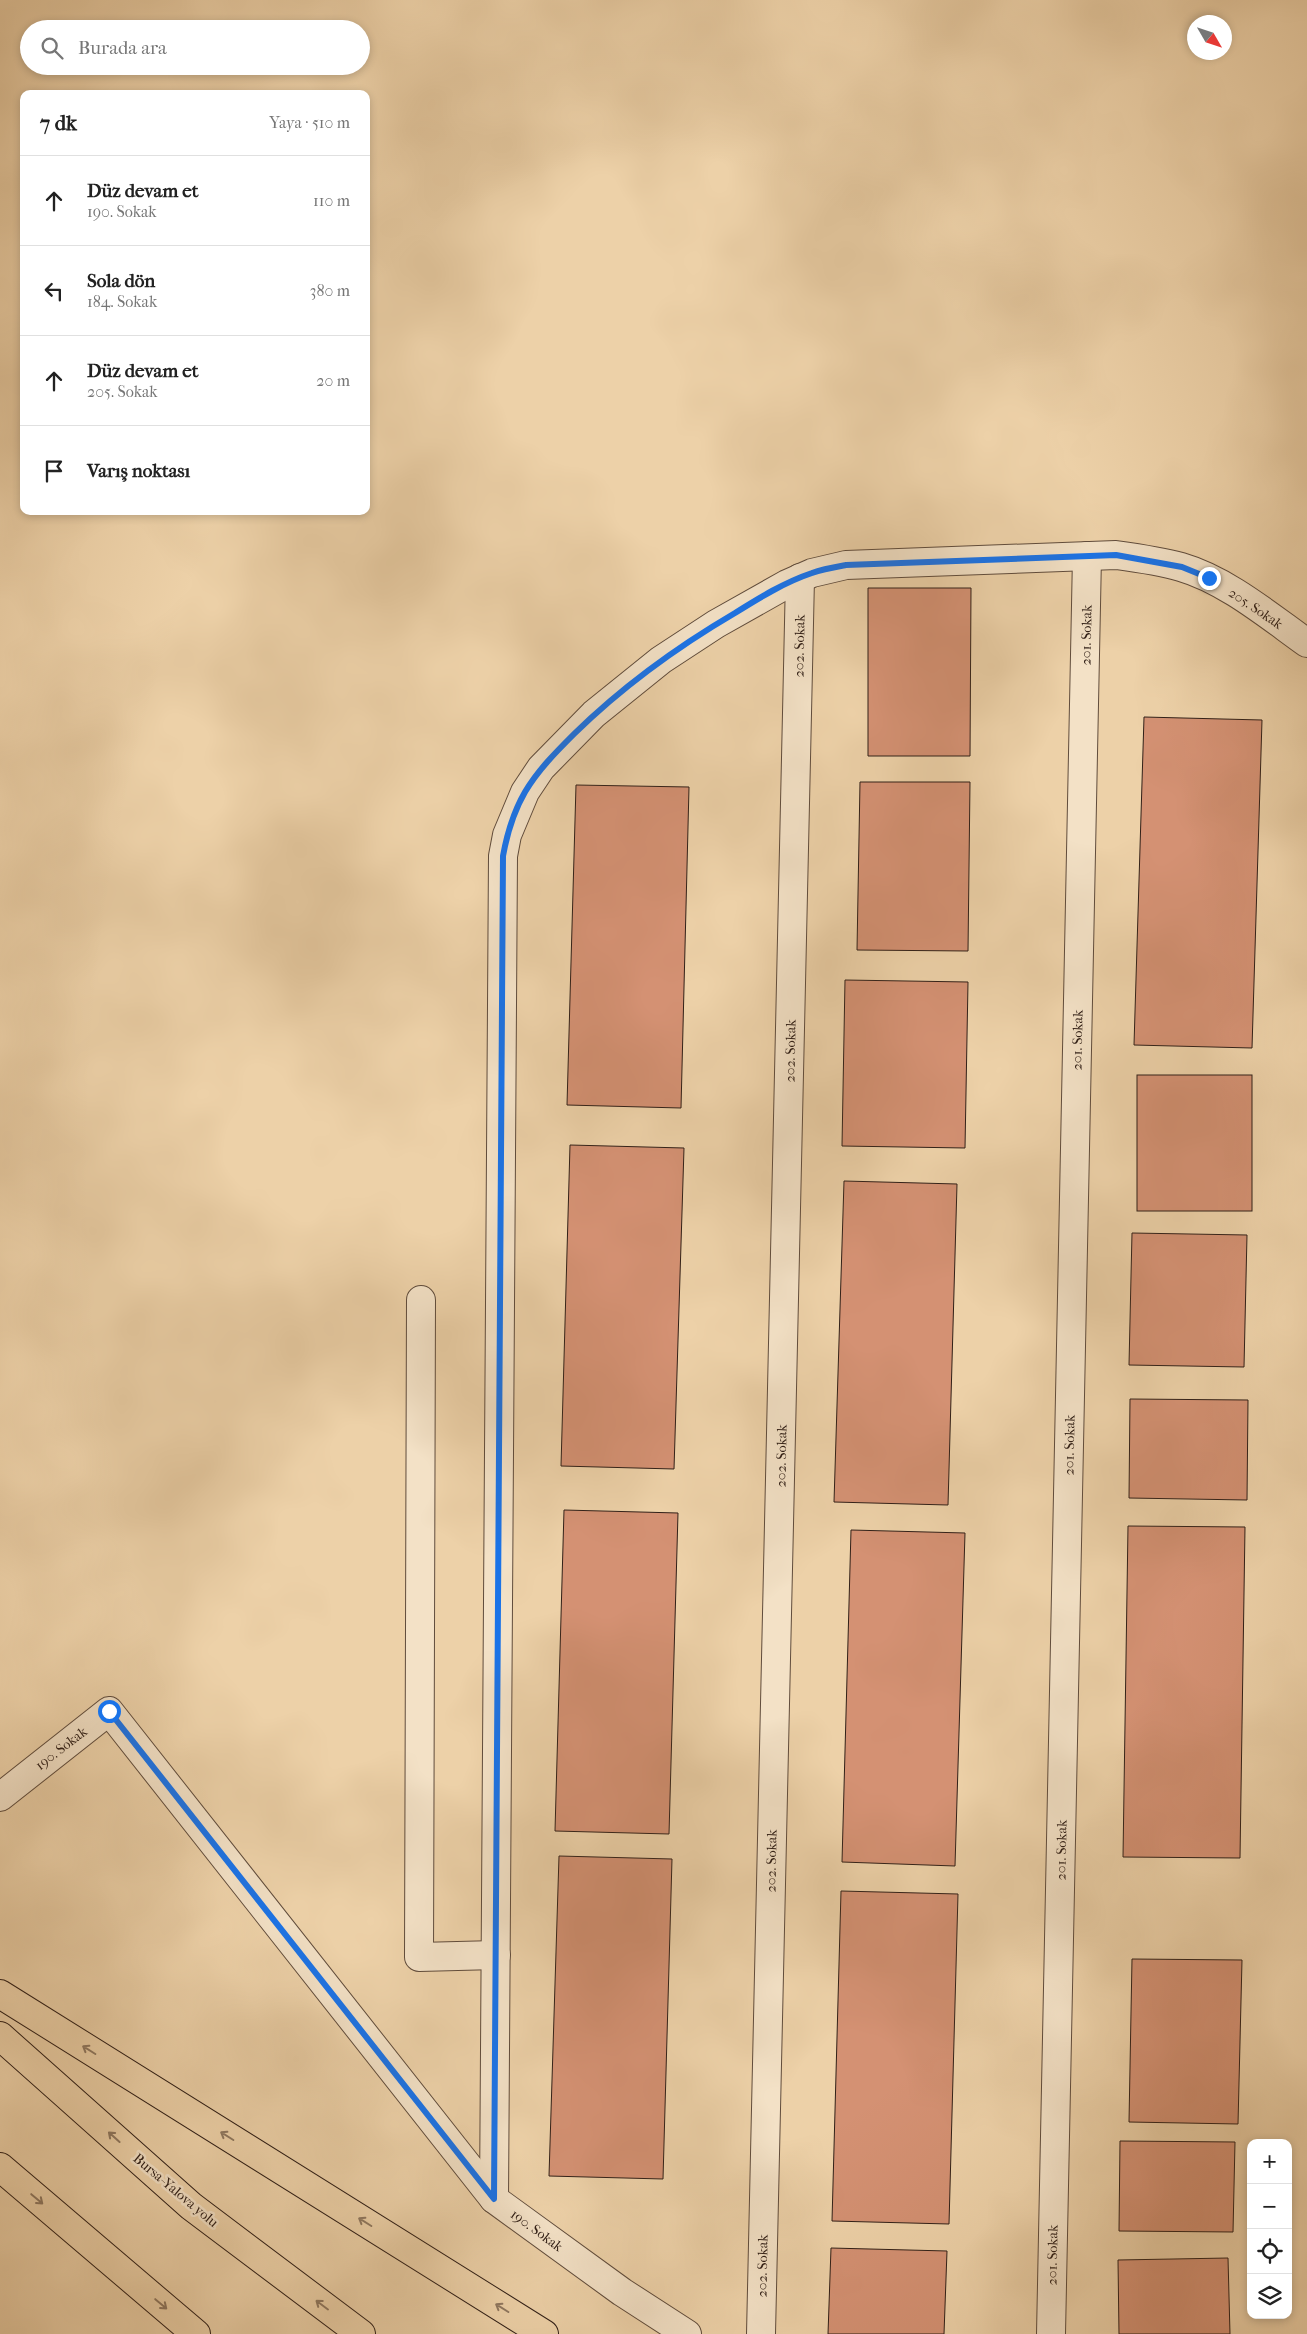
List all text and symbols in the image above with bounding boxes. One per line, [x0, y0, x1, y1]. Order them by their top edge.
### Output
north arrow [1187, 15, 1232, 60]
search box [20, 20, 370, 75]
icon: search [38, 34, 66, 62]
text: Burada ara [78, 37, 167, 59]
text: 7 dk [40, 111, 77, 135]
text: Yaya · 510 m [269, 113, 350, 132]
text: Düz devam et [87, 180, 198, 202]
icon: ahead [40, 187, 68, 215]
text: 110 m [313, 191, 350, 210]
text: 190. Sokak [87, 202, 157, 221]
text: Sola dön [87, 270, 155, 292]
icon: left [40, 277, 68, 305]
text: 380 m [310, 281, 350, 300]
text: 184. Sokak [87, 292, 157, 311]
text: Düz devam et [87, 360, 198, 382]
icon: ahead [40, 367, 68, 395]
text: 20 m [316, 371, 350, 390]
text: 205. Sokak [87, 382, 158, 401]
icon: arrive [40, 457, 68, 485]
text: Varış noktası [87, 460, 190, 482]
route end [1198, 567, 1221, 590]
street label: 205. Sokak [1225, 584, 1287, 633]
street label: 201. Sokak [1077, 604, 1096, 665]
street label: 202. Sokak [790, 614, 809, 678]
street label: 201. Sokak [1068, 1009, 1087, 1070]
street label: 202. Sokak [781, 1019, 800, 1083]
street label: 201. Sokak [1060, 1414, 1079, 1475]
street label: 202. Sokak [772, 1424, 791, 1488]
route start [98, 1700, 121, 1723]
street label: 190. Sokak [32, 1722, 91, 1774]
street label: 201. Sokak [1052, 1819, 1071, 1880]
street label: 202. Sokak [762, 1829, 781, 1893]
one-way arrow [83, 2044, 97, 2054]
one-way arrow [107, 2131, 120, 2143]
one-way arrow [220, 2131, 234, 2141]
map controls [1247, 2139, 1292, 2319]
button: + [1247, 2139, 1292, 2184]
street label: Bursa-Yalova yolu [130, 2150, 222, 2231]
button: − [1247, 2184, 1292, 2229]
one-way arrow [30, 2193, 43, 2204]
street label: 190. Sokak [507, 2206, 567, 2256]
one-way arrow [358, 2217, 372, 2227]
street label: 201. Sokak [1043, 2224, 1062, 2285]
button: locate [1247, 2229, 1292, 2274]
street label: 202. Sokak [753, 2234, 772, 2298]
button: layers [1247, 2274, 1292, 2319]
one-way arrow [154, 2299, 167, 2310]
one-way arrow [316, 2299, 329, 2310]
one-way arrow [496, 2303, 510, 2313]

